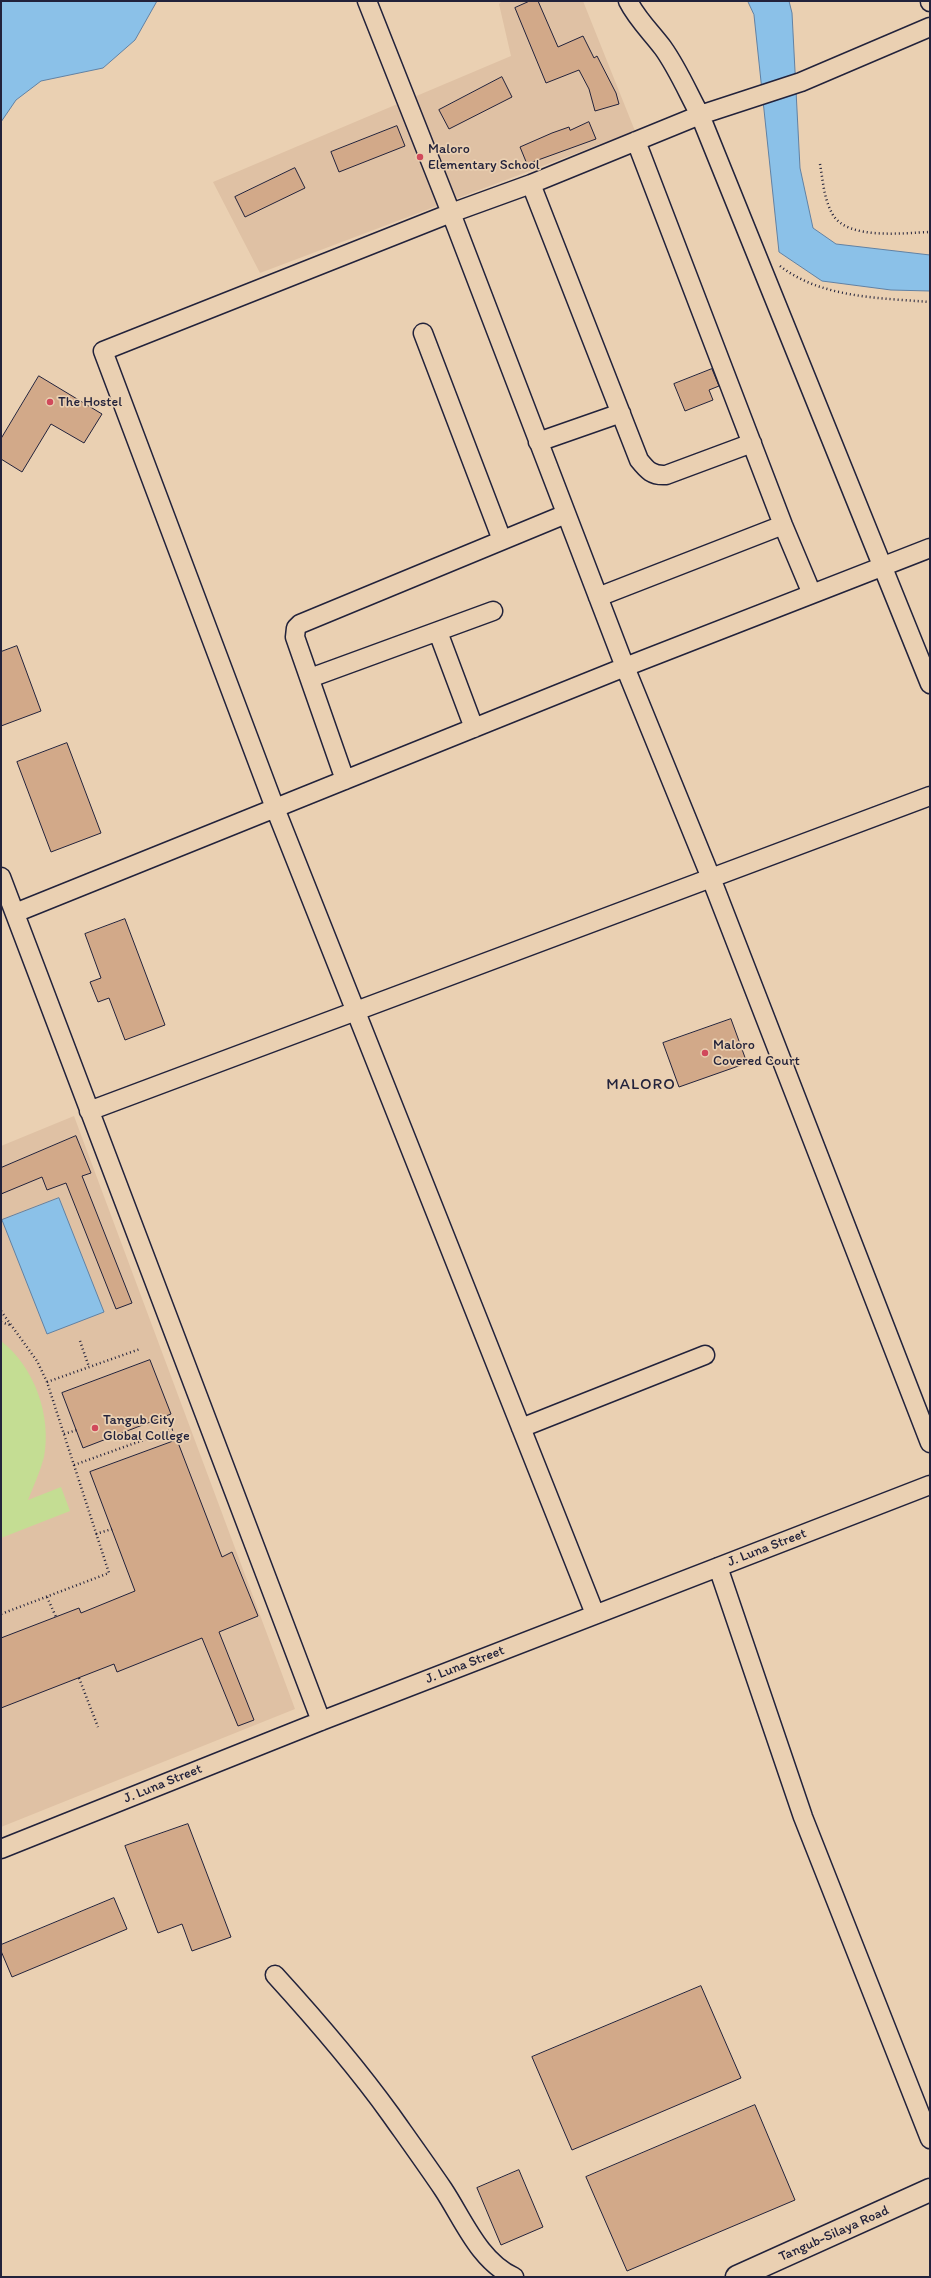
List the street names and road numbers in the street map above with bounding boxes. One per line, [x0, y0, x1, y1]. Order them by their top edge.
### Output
street label: J. Luna Street [725, 1525, 809, 1571]
street label: J. Luna Street [423, 1642, 507, 1688]
street label: J. Luna Street [121, 1761, 205, 1807]
street label: Tangub-Silaya Road [776, 2202, 892, 2266]

